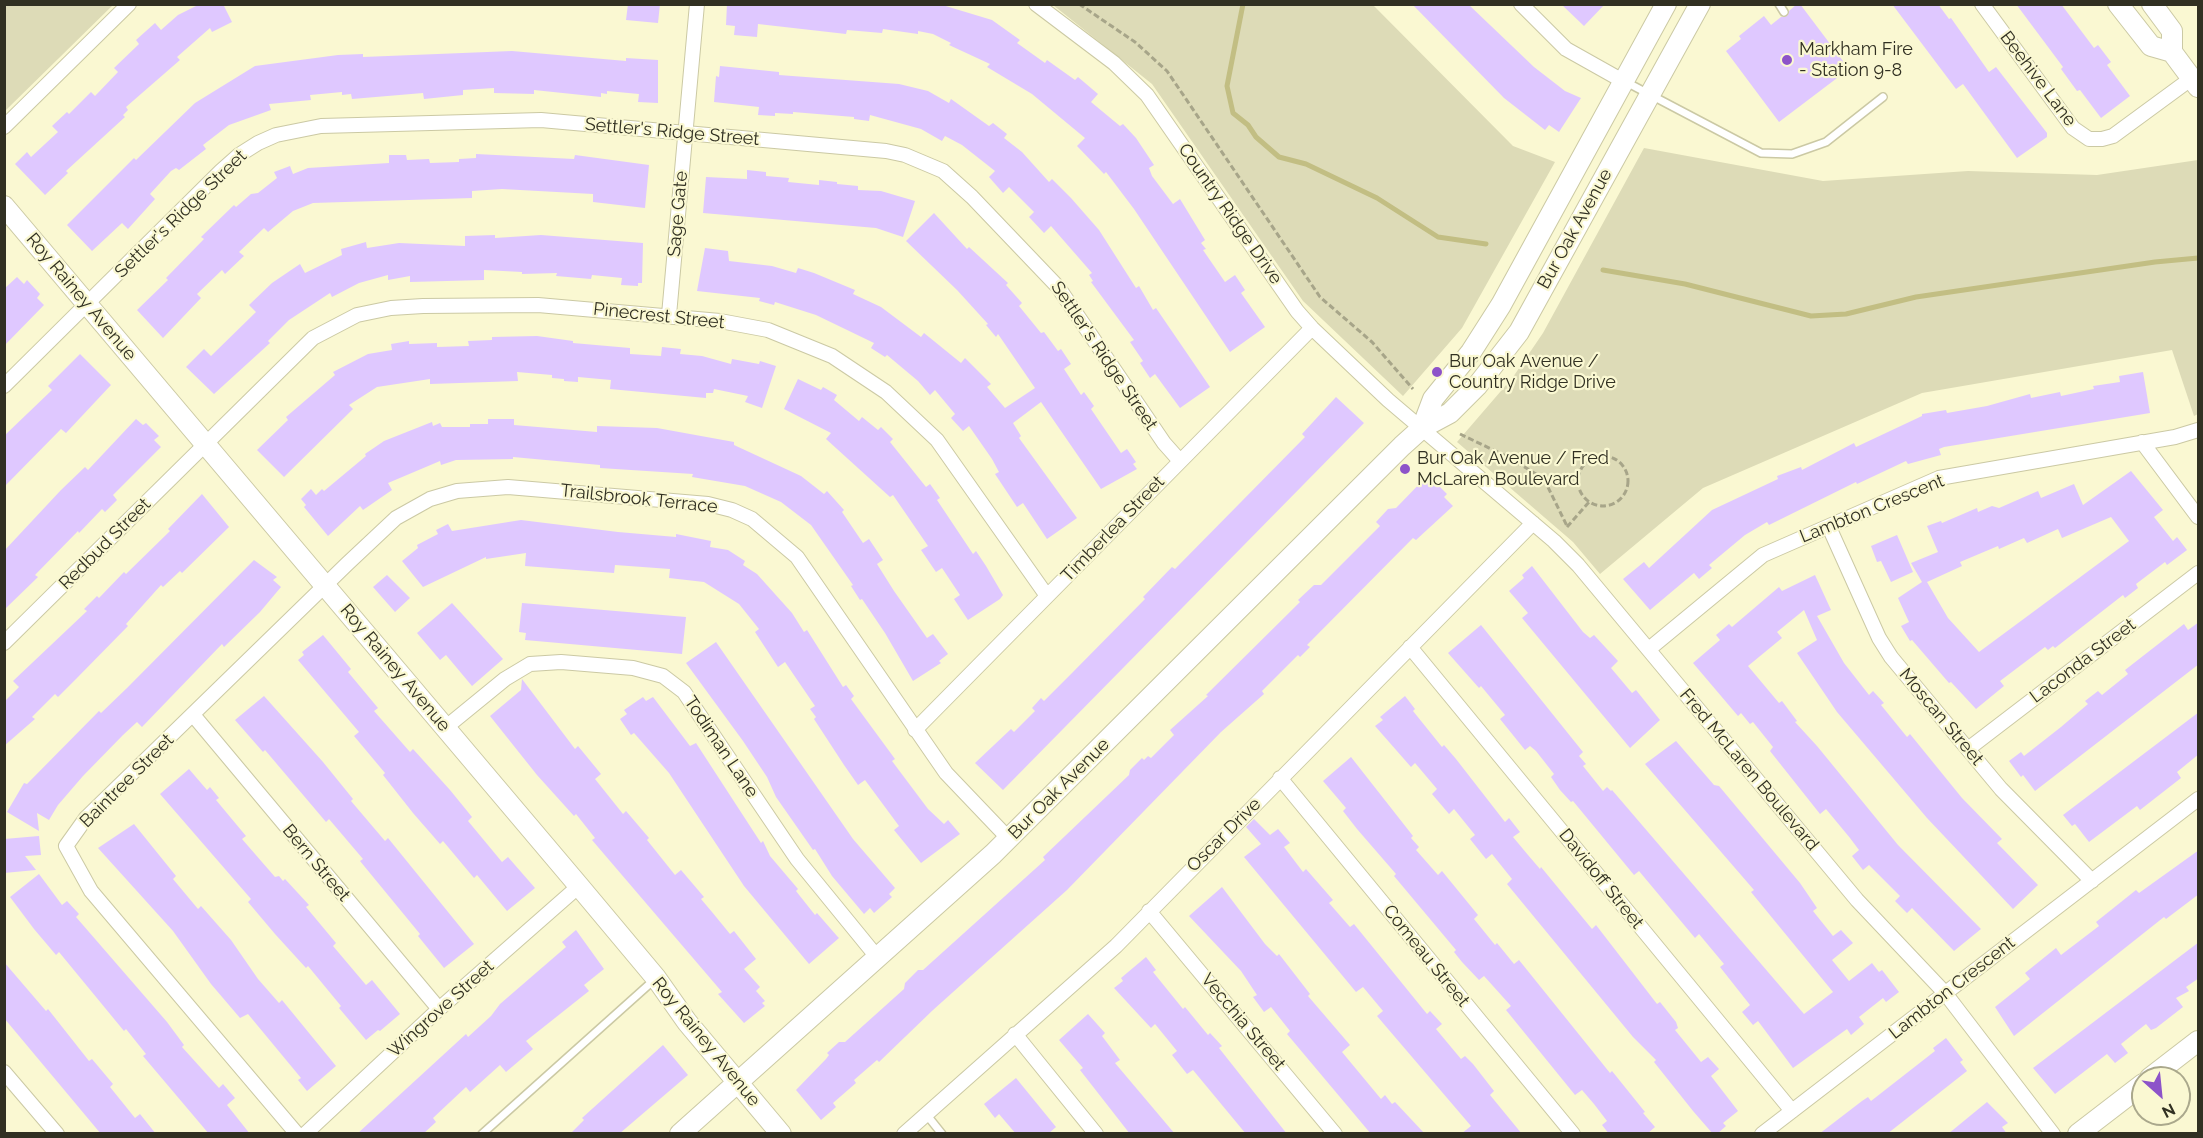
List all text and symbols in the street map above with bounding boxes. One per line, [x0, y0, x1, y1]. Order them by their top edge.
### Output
street label: Beehive Lane [1995, 27, 2081, 131]
place label: Markham Fire - Station 9-8 [1799, 39, 1913, 82]
marker: Markham Fire - Station 9-8 [1780, 53, 1794, 67]
street label: Settler's Ridge Street [584, 114, 760, 150]
street label: Country Ridge Drive [1173, 139, 1287, 289]
street label: Settler's Ridge Street [111, 145, 251, 283]
street label: Bur Oak Avenue [1533, 165, 1617, 293]
street label: Sage Gate [663, 170, 693, 258]
street label: Roy Rainey Avenue [21, 229, 141, 365]
street label: Settler's Ridge Street [1046, 277, 1162, 435]
street label: Pinecrest Street [592, 298, 726, 334]
place label: Bur Oak Avenue / Country Ridge Drive [1449, 351, 1616, 394]
marker: Bur Oak Avenue / Country Ridge Drive [1430, 365, 1444, 379]
place label: Bur Oak Avenue / Fred McLaren Boulevard [1417, 448, 1609, 490]
marker: Bur Oak Avenue / Fred McLaren Boulevard [1398, 462, 1412, 476]
street label: Lambton Crescent [1797, 470, 1947, 548]
street label: Timberlea Street [1057, 471, 1169, 587]
street label: Trailsbrook Terrace [559, 480, 719, 518]
street label: Redbud Street [55, 494, 155, 594]
street label: Roy Rainey Avenue [335, 600, 455, 736]
street label: Laconda Street [2026, 614, 2140, 708]
street label: Moscan Street [1894, 664, 1988, 770]
street label: Fred McLaren Boulevard [1675, 685, 1823, 855]
street label: Todiman Lane [679, 692, 763, 802]
street label: Baintree Street [76, 730, 178, 832]
street label: Bur Oak Avenue [1004, 734, 1114, 844]
street label: Oscar Drive [1183, 794, 1265, 876]
street label: Bern Street [278, 820, 354, 906]
street label: Davidoff Street [1554, 825, 1648, 933]
street label: Comeau Street [1378, 901, 1474, 1011]
street label: Lambton Crescent [1885, 932, 2019, 1044]
street label: Wingrove Street [384, 956, 498, 1062]
street label: Vecchia Street [1196, 969, 1290, 1075]
street label: Roy Rainey Avenue [647, 973, 765, 1111]
north arrow [2131, 1066, 2191, 1126]
text: N [2159, 1099, 2178, 1122]

